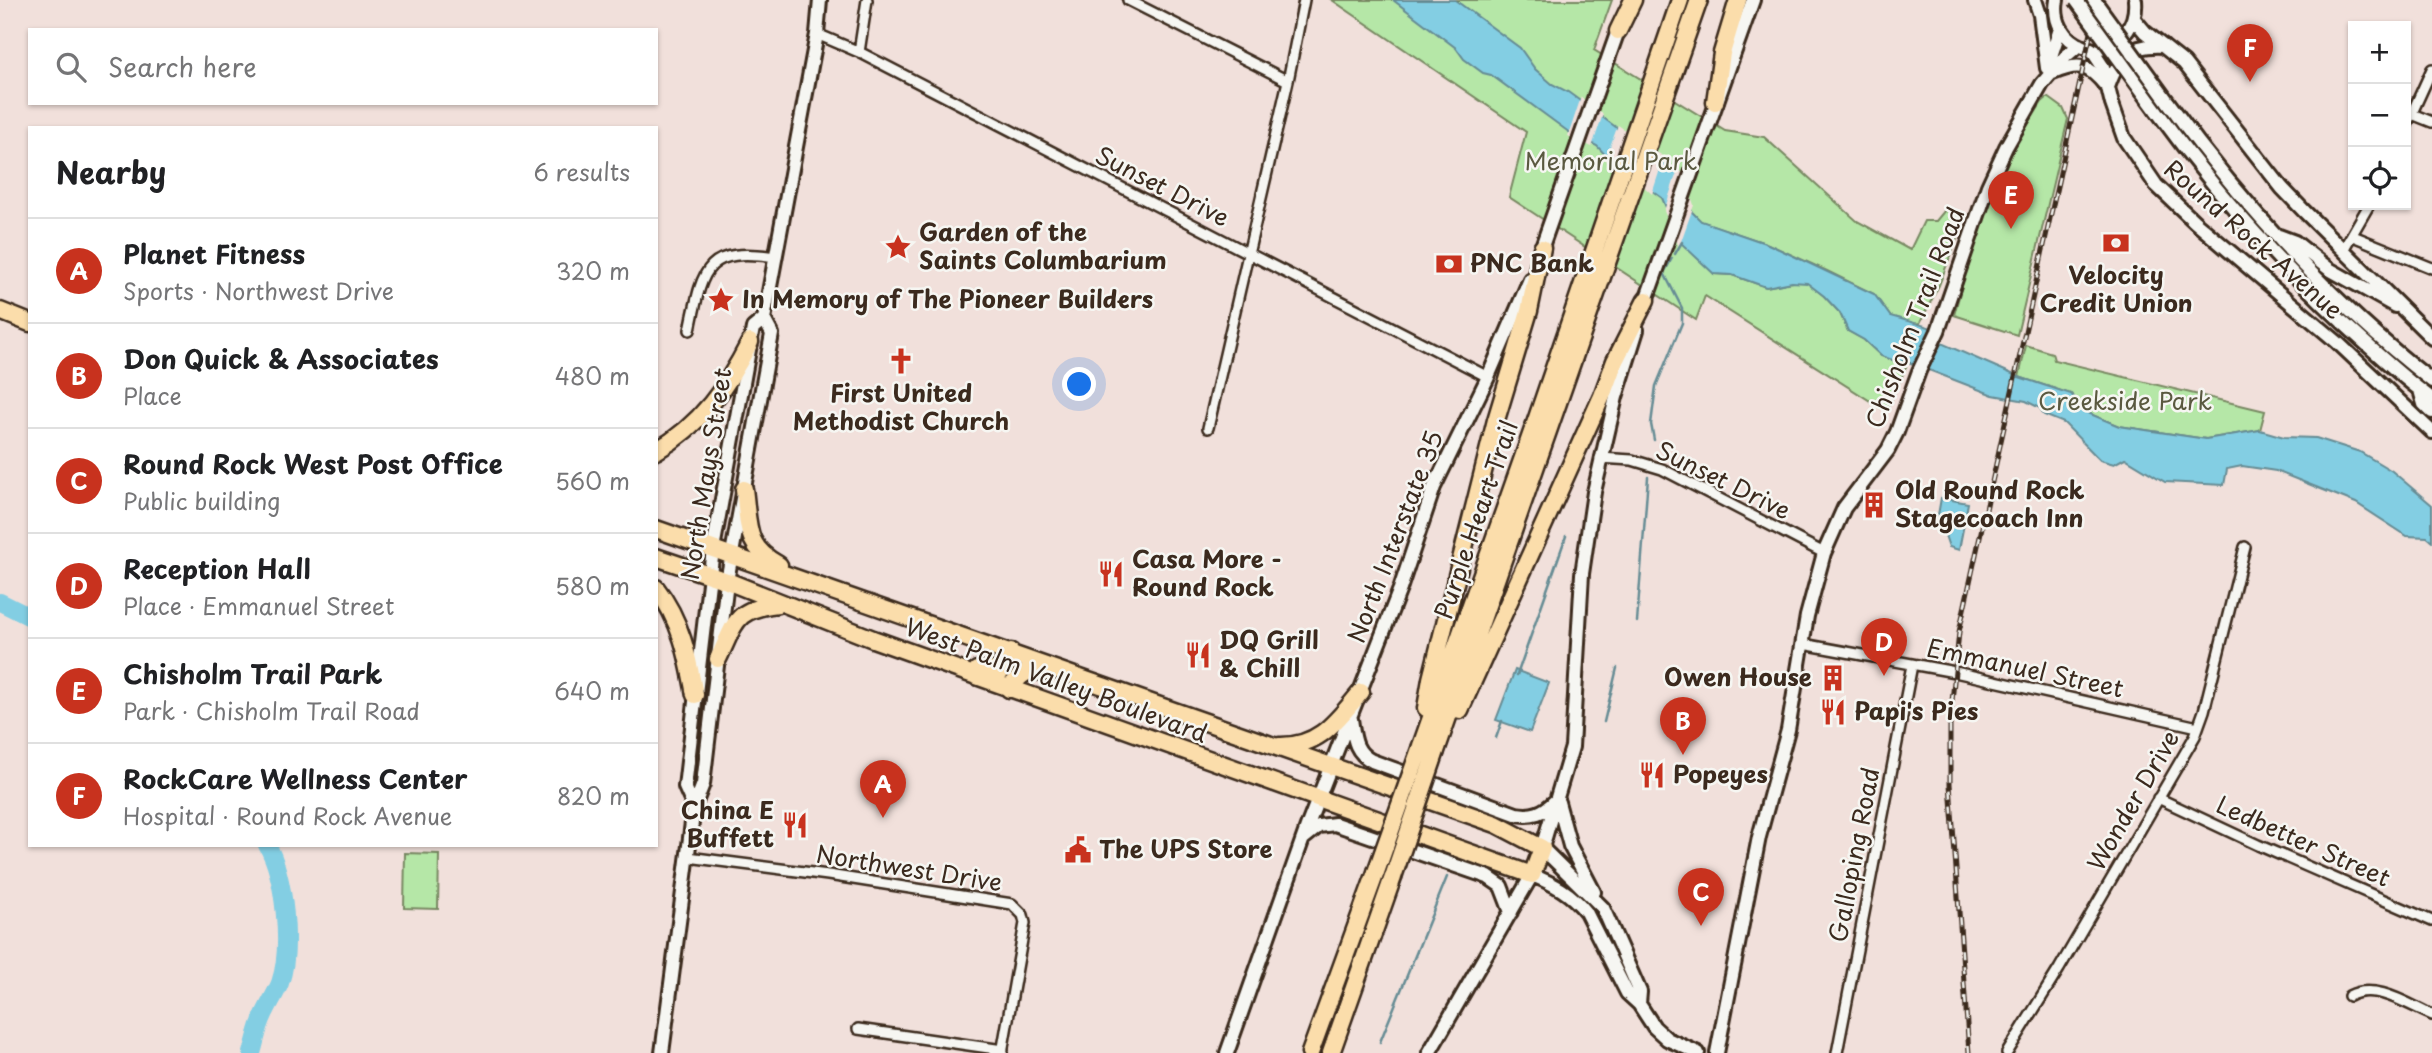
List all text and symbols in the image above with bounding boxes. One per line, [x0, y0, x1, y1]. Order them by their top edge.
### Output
map controls [2348, 21, 2411, 210]
button: + [2348, 21, 2411, 84]
pin: F [2227, 24, 2273, 82]
search box [28, 28, 658, 105]
text: Search here [108, 47, 257, 86]
icon: search [52, 48, 90, 86]
button: − [2348, 84, 2411, 147]
street label: Sunset Drive [1090, 136, 1236, 234]
park label: Memorial Park [1525, 142, 1697, 178]
button: locate [2348, 147, 2411, 210]
text: Nearby [56, 149, 166, 194]
street label: Round Rock Avenue [2157, 150, 2352, 327]
text: 6 results [534, 154, 630, 189]
pin: E [1988, 171, 2034, 229]
street label: Chisholm Trail Road [1855, 202, 1973, 433]
place label: Garden of the Saints Columbarium [919, 213, 1167, 277]
bank icon: Velocity Credit Union [2101, 228, 2131, 258]
place icon: Garden of the Saints Columbarium [883, 232, 913, 262]
text: Planet Fitness [123, 234, 305, 273]
place label: PNC Bank [1470, 244, 1594, 280]
bank icon: PNC Bank [1434, 249, 1464, 279]
text: A [70, 253, 88, 288]
text: 320 m [556, 253, 630, 288]
place label: Velocity Credit Union [2039, 256, 2193, 320]
text: Sports · Northwest Drive [123, 273, 394, 308]
place label: In Memory of The Pioneer Builders [742, 280, 1153, 316]
place icon: In Memory of The Pioneer Builders [706, 285, 736, 315]
text: Don Quick & Associates [123, 339, 439, 378]
church icon: First United Methodist Church [886, 346, 916, 376]
text: B [71, 358, 87, 393]
text: 480 m [555, 358, 630, 393]
street label: North Mays Street [670, 365, 740, 582]
your location [1062, 367, 1096, 401]
place label: First United Methodist Church [793, 374, 1009, 438]
text: Place [123, 378, 182, 413]
park label: Creekside Park [2038, 382, 2212, 418]
street label: Purple Heart Trail [1424, 415, 1526, 623]
street label: North Interstate 35 [1337, 425, 1451, 648]
street label: Sunset Drive [1650, 431, 1798, 527]
text: Round Rock West Post Office [123, 444, 503, 483]
text: C [70, 463, 88, 498]
text: 560 m [555, 463, 630, 498]
place label: Old Round Rock Stagecoach Inn [1895, 471, 2085, 535]
text: Public building [123, 483, 280, 518]
building icon: Old Round Rock Stagecoach Inn [1859, 490, 1889, 520]
place label: Casa More - Round Rock [1132, 540, 1282, 604]
text: Reception Hall [123, 549, 311, 588]
restaurant icon: Casa More - Round Rock [1096, 559, 1126, 589]
text: D [70, 568, 88, 603]
text: 580 m [555, 568, 630, 603]
text: Place · Emmanuel Street [123, 588, 394, 623]
street label: West Palm Valley Boulevard [900, 608, 1213, 751]
pin: D [1861, 618, 1907, 676]
place label: DQ Grill & Chill [1219, 621, 1319, 685]
street label: Emmanuel Street [1924, 629, 2127, 706]
restaurant icon: DQ Grill & Chill [1183, 640, 1213, 670]
text: Chisholm Trail Park [123, 654, 382, 693]
place label: Owen House [1664, 658, 1812, 694]
building icon: Owen House [1818, 663, 1848, 693]
text: E [72, 673, 86, 708]
text: 640 m [554, 673, 630, 708]
place label: Papi's Pies [1854, 692, 1978, 728]
text: Park · Chisholm Trail Road [123, 693, 420, 728]
pin: B [1660, 697, 1706, 755]
restaurant icon: Papi's Pies [1818, 697, 1848, 727]
street label: Wonder Drive [2077, 723, 2187, 877]
place label: Popeyes [1673, 755, 1768, 791]
text: RockCare Wellness Center [123, 759, 467, 798]
pin: A [860, 760, 906, 818]
restaurant icon: Popeyes [1637, 760, 1667, 790]
street label: Galloping Road [1818, 764, 1888, 945]
text: F [72, 778, 86, 813]
text: 820 m [557, 778, 630, 813]
street label: Ledbetter Street [2211, 786, 2397, 895]
place label: China E Buffett [681, 791, 774, 855]
text: Hospital · Round Rock Avenue [123, 798, 452, 833]
restaurant icon: China E Buffett [780, 810, 810, 840]
place label: The UPS Store [1099, 830, 1272, 866]
street label: Northwest Drive [814, 835, 1005, 899]
public building icon: The UPS Store [1063, 835, 1093, 865]
pin: C [1678, 868, 1724, 926]

